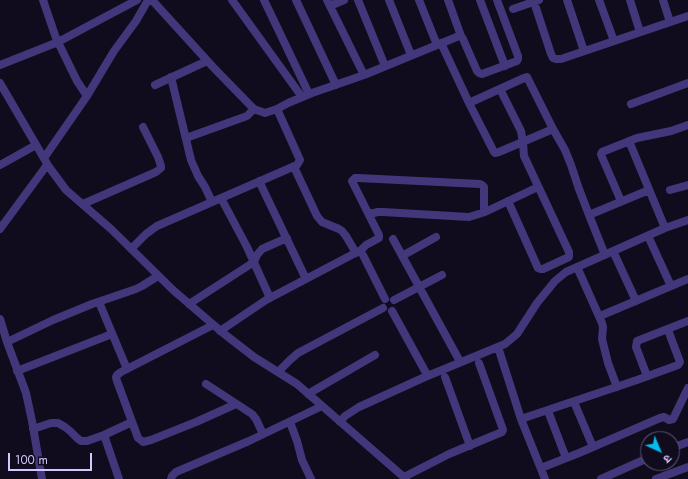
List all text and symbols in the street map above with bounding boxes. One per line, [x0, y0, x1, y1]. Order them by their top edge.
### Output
north arrow [640, 431, 680, 471]
scale bar [10, 445, 94, 471]
text: 100 m [15, 451, 48, 469]
text: उ [660, 451, 676, 467]

